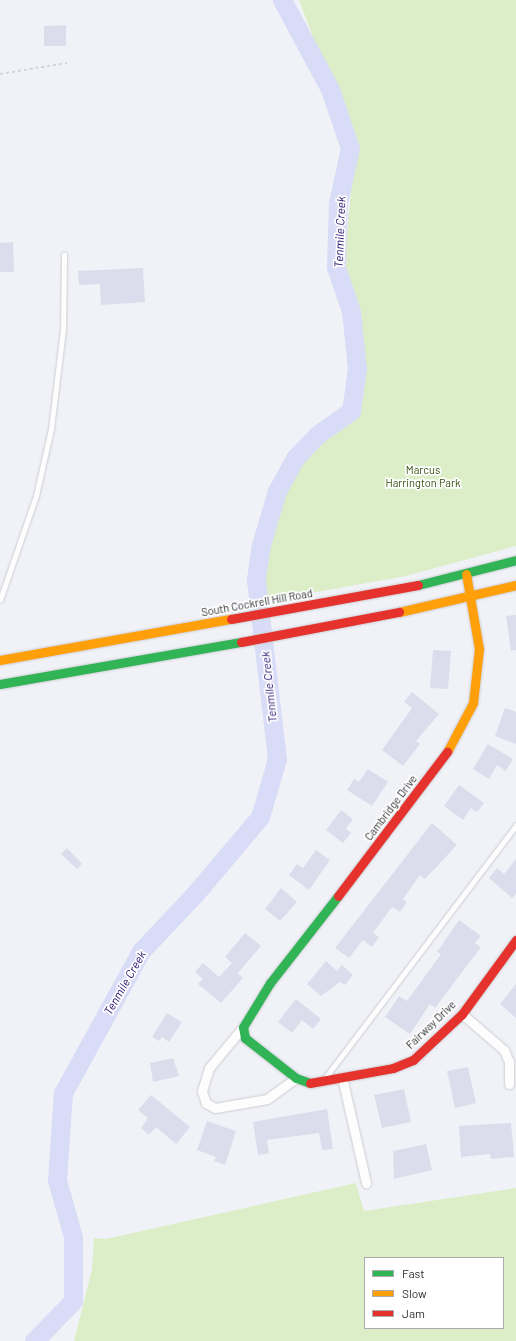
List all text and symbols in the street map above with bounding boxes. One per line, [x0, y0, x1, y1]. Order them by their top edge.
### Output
water label: Tenmile Creek [332, 196, 348, 268]
park label: Marcus Harrington Park [385, 464, 461, 490]
street label: South Cockrell Hill Road [200, 587, 314, 619]
water label: Tenmile Creek [258, 651, 280, 723]
street label: Cambridge Drive [362, 773, 420, 843]
water label: Tenmile Creek [101, 948, 149, 1018]
street label: Fairway Drive [403, 998, 459, 1052]
legend [364, 1257, 504, 1329]
text: Fast [402, 1266, 425, 1280]
text: Slow [402, 1286, 427, 1300]
text: Jam [402, 1306, 425, 1320]

